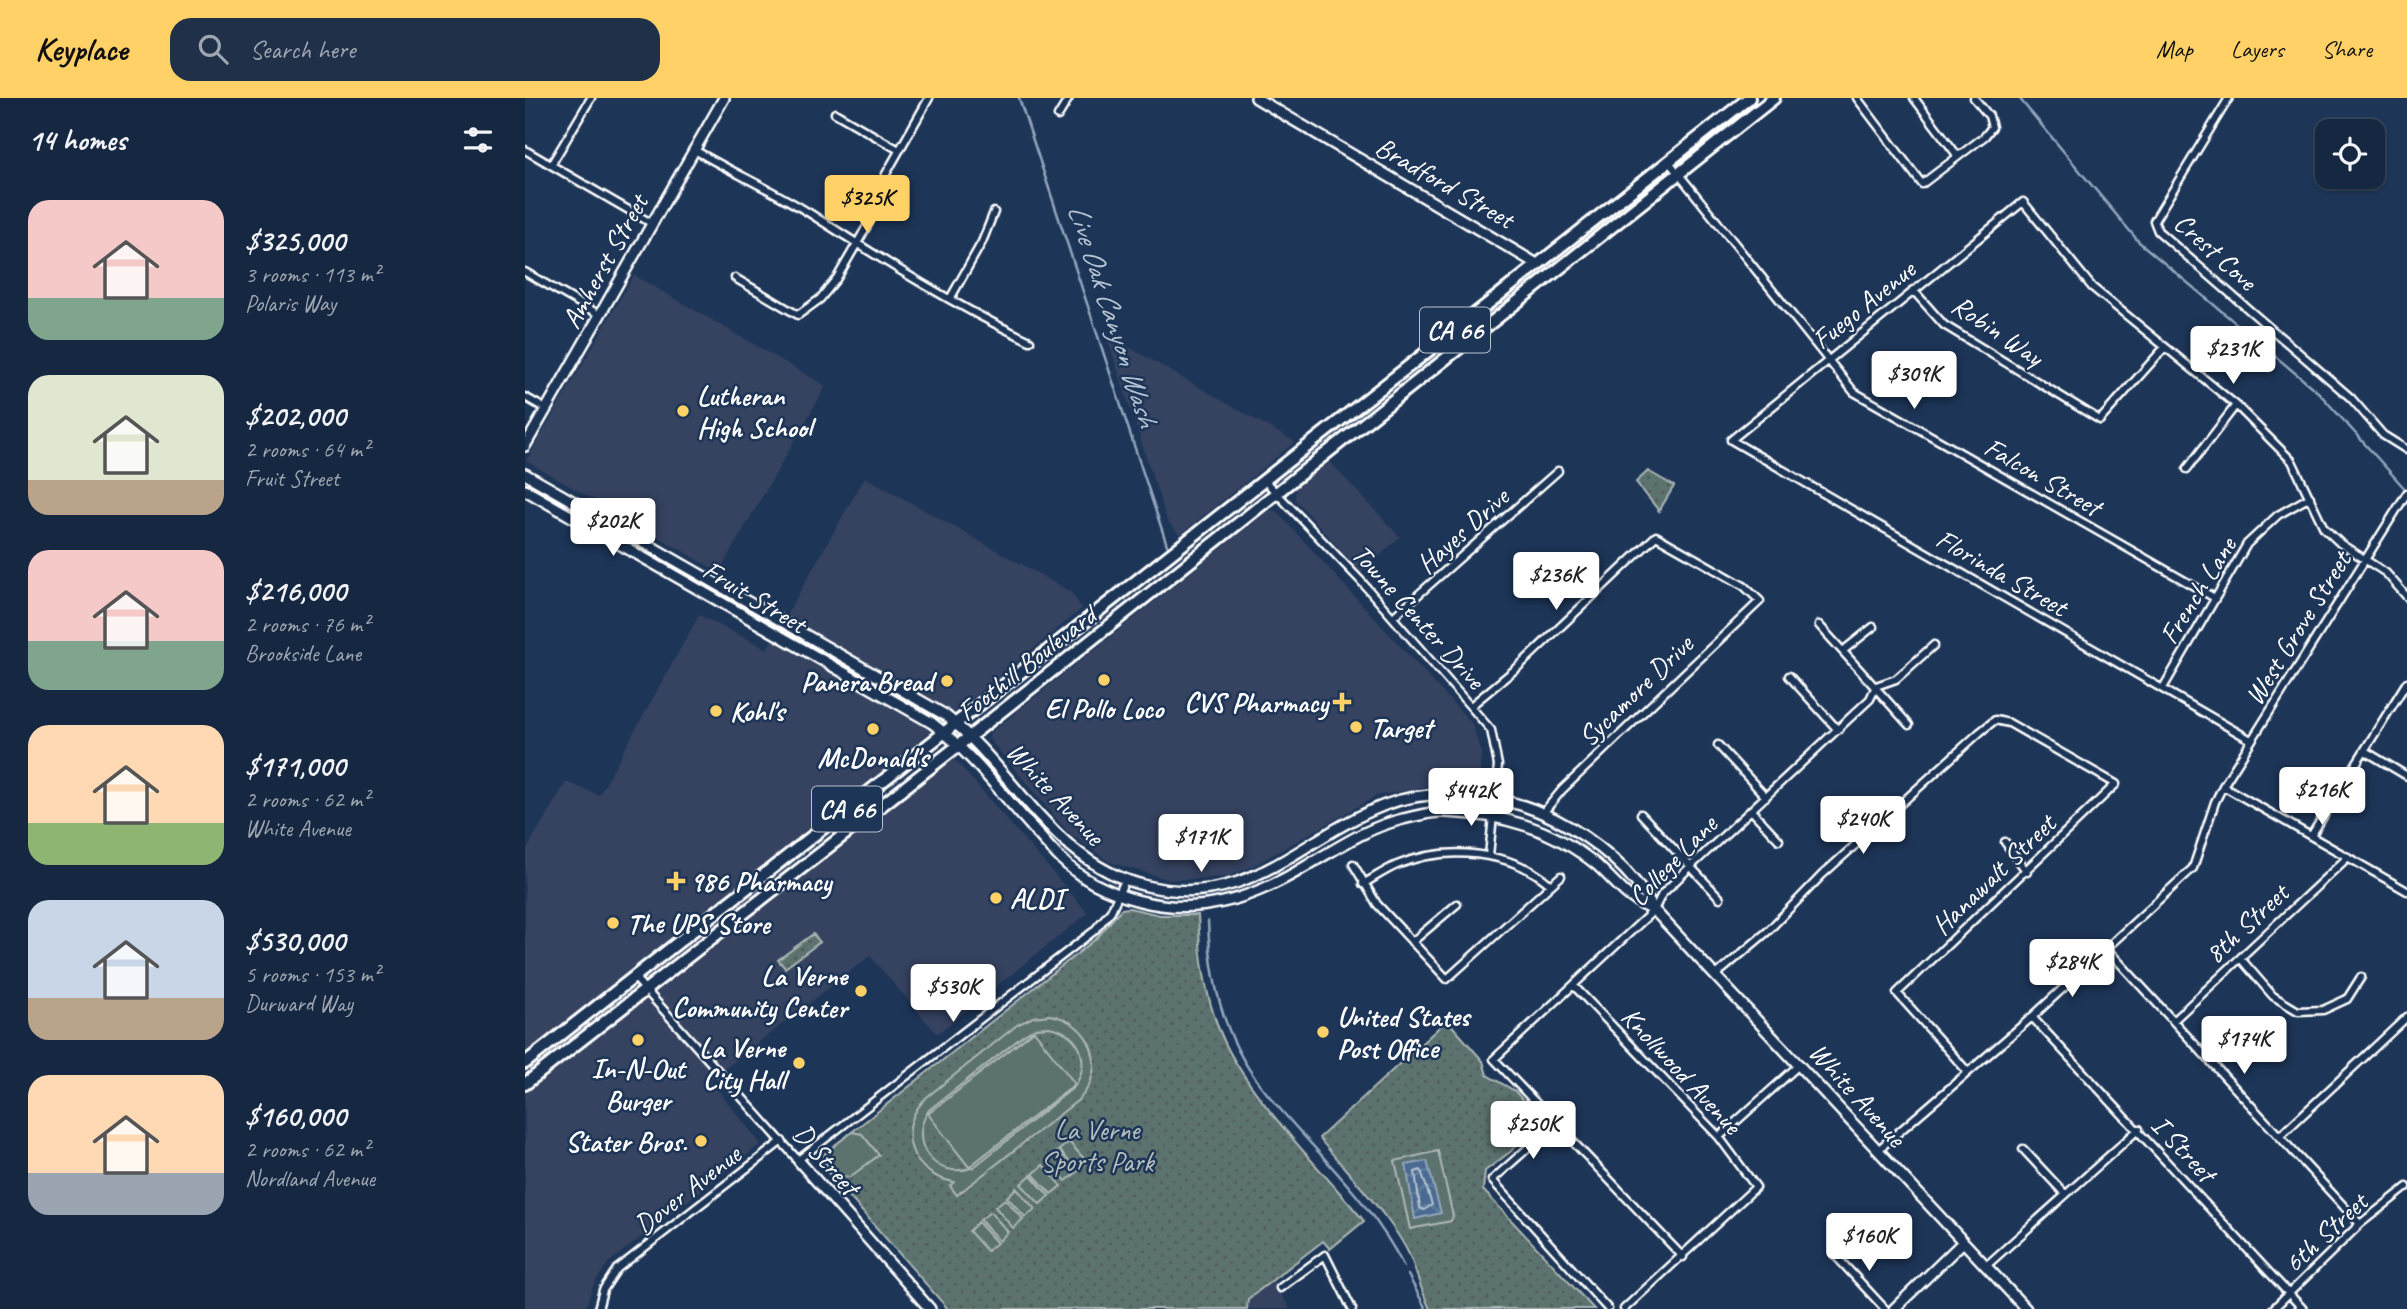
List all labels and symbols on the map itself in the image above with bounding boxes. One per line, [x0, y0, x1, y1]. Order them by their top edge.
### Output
street label: Bradford Street [1369, 129, 1523, 237]
pin: $325K [818, 176, 916, 235]
street label: Amherst Street [553, 186, 657, 334]
water label: Live Oak Canyon Wash [1059, 199, 1168, 433]
street label: Crest Cove [2167, 205, 2266, 299]
street label: Fuego Avenue [1805, 251, 1924, 357]
street label: Robin Way [1945, 287, 2052, 375]
road number: CA 66 [1420, 308, 1490, 353]
pin: $231K [2184, 327, 2282, 386]
pin: $309K [1865, 352, 1963, 411]
place label: Lutheran High School [697, 378, 817, 445]
marker: Lutheran High School [675, 403, 691, 419]
street label: Falcon Street [1978, 429, 2111, 526]
street label: Hayes Drive [1409, 479, 1517, 581]
pin: $202K [564, 498, 662, 558]
street label: Florinda Street [1930, 521, 2076, 625]
street label: French Lane [2151, 529, 2245, 650]
street label: Towne Center Drive [1344, 537, 1494, 698]
street label: West Grove Street [2236, 543, 2360, 711]
street label: Fruit Street [697, 552, 815, 642]
pin: $236K [1507, 552, 1605, 612]
street label: Foothill Boulevard [950, 596, 1106, 728]
street label: Sycamore Drive [1571, 626, 1701, 754]
place label: Panera Bread [801, 664, 938, 699]
marker: El Pollo Loco [1096, 672, 1112, 688]
marker: Panera Bread [939, 673, 955, 689]
place label: CVS Pharmacy [1184, 685, 1330, 721]
place label: El Pollo Loco [1045, 691, 1165, 726]
place label: Kohl's [730, 694, 787, 729]
marker: CVS Pharmacy [1334, 694, 1350, 710]
marker: Kohl's [708, 703, 724, 719]
place label: Target [1370, 710, 1436, 745]
marker: Target [1348, 719, 1364, 735]
marker: McDonald's [865, 721, 881, 737]
street label: White Avenue [999, 734, 1114, 854]
place label: McDonald's [818, 740, 932, 775]
pin: $442K [1422, 768, 1520, 828]
pin: $216K [2273, 768, 2371, 827]
road number: CA 66 [812, 786, 882, 832]
pin: $240K [1814, 796, 1912, 856]
street label: Hanawalt Street [1924, 805, 2065, 942]
street label: College Lane [1620, 806, 1726, 913]
pin: $171K [1152, 814, 1250, 874]
place label: 986 Pharmacy [690, 864, 834, 900]
marker: 986 Pharmacy [668, 873, 684, 889]
street label: 8th Street [2197, 874, 2297, 971]
place label: ALDI [1010, 881, 1069, 916]
marker: ALDI [988, 890, 1004, 906]
place label: The UPS Store [627, 906, 772, 941]
marker: The UPS Store [605, 915, 621, 931]
pin: $284K [2023, 940, 2121, 999]
place label: La Verne Community Center [672, 958, 850, 1026]
pin: $530K [904, 964, 1002, 1024]
marker: La Verne Community Center [853, 983, 869, 999]
place label: United States Post Office [1337, 999, 1473, 1066]
street label: Knollwood Avenue [1614, 999, 1751, 1143]
pin: $174K [2195, 1016, 2293, 1076]
marker: United States Post Office [1315, 1024, 1331, 1040]
place label: La Verne City Hall [699, 1030, 791, 1098]
marker: In-N-Out Burger [630, 1032, 646, 1048]
street label: White Avenue [1802, 1035, 1915, 1155]
place label: In-N-Out Burger [591, 1051, 687, 1118]
marker: La Verne City Hall [791, 1055, 807, 1071]
pin: $250K [1484, 1102, 1582, 1161]
street label: I Street [2144, 1108, 2226, 1192]
park label: La Verne Sports Park [1041, 1112, 1155, 1179]
street label: D Street [786, 1116, 870, 1205]
place label: Stater Bros. [565, 1124, 687, 1159]
marker: Stater Bros. [693, 1133, 709, 1149]
street label: Dover Avenue [627, 1136, 749, 1242]
street label: 6th Street [2276, 1183, 2376, 1280]
pin: $160K [1820, 1214, 1918, 1273]

